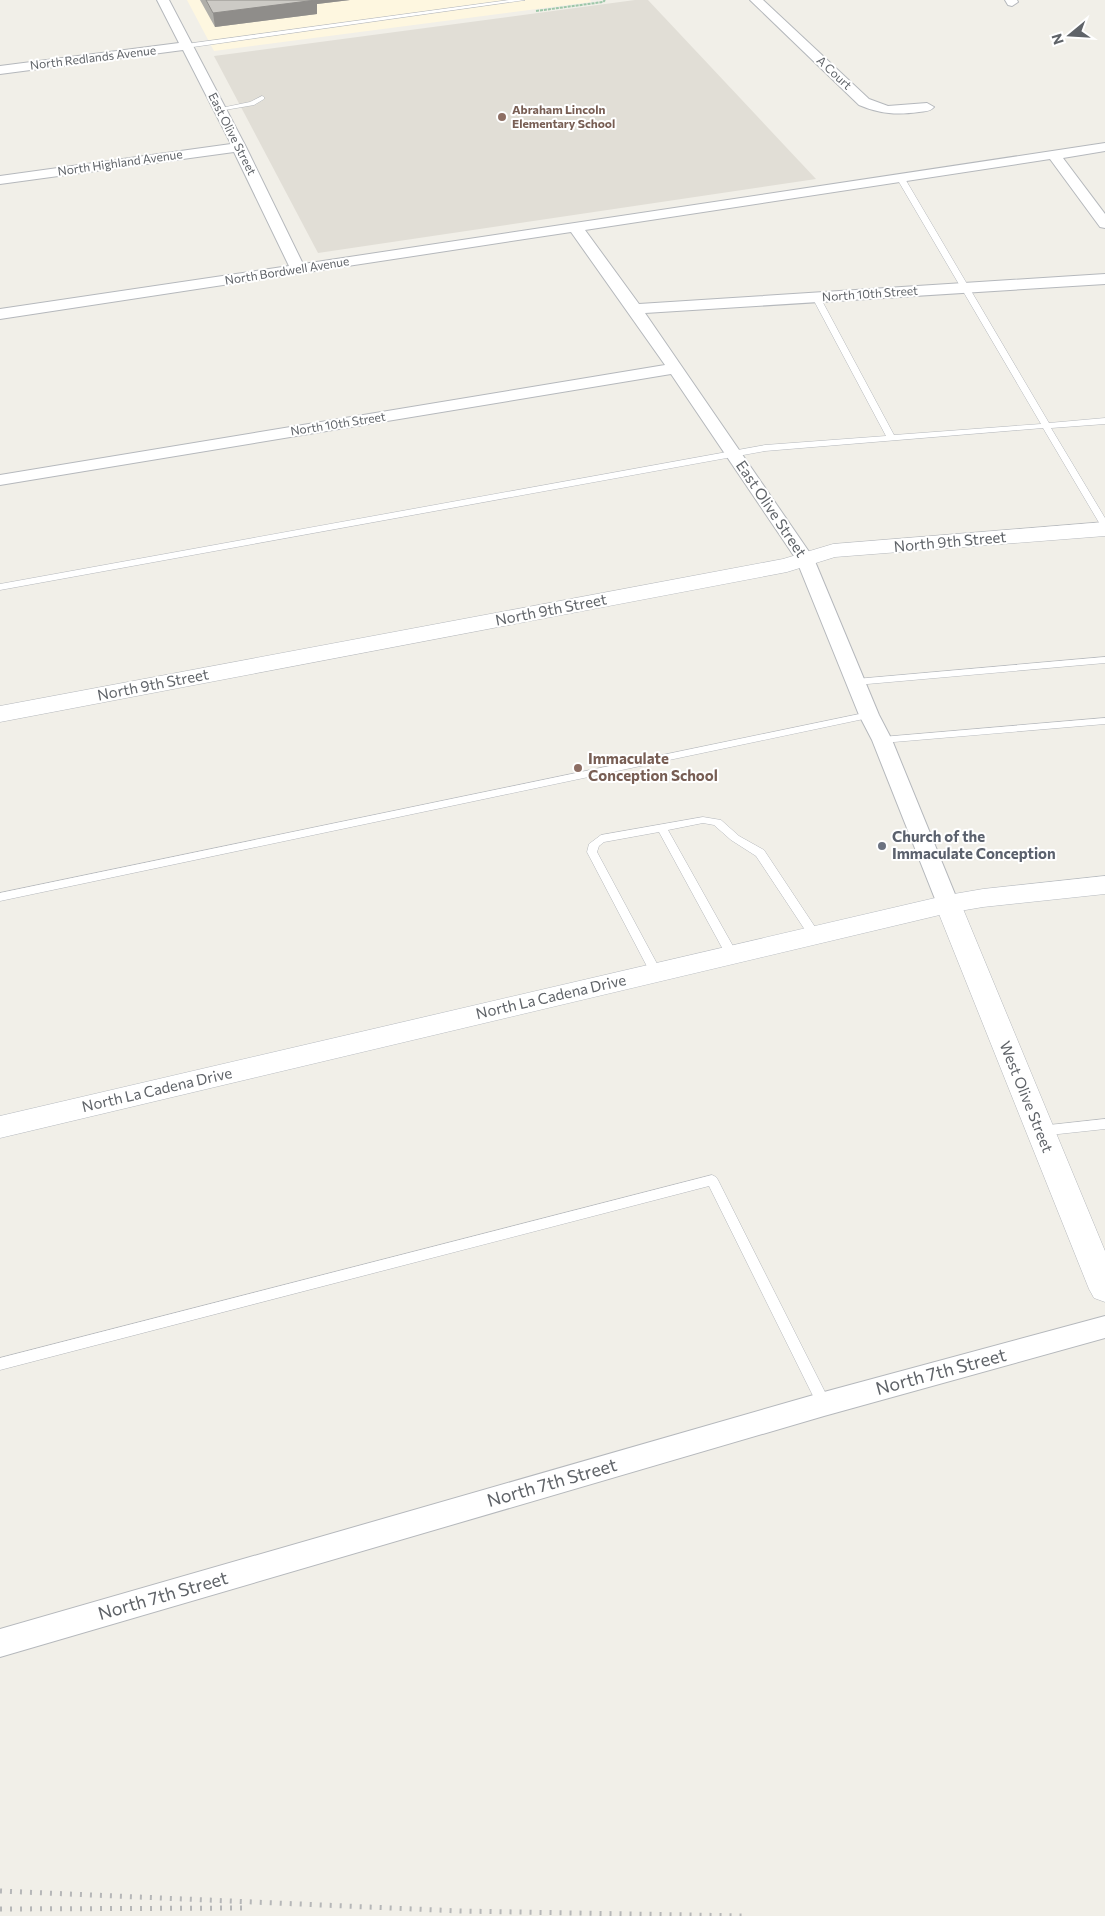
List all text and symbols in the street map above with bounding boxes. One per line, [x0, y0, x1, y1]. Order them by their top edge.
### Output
north arrow [1045, 10, 1095, 60]
text: N [1047, 32, 1067, 47]
street label: North Redlands Avenue [29, 42, 157, 72]
street label: A Court [814, 53, 855, 92]
street label: East Olive Street [206, 90, 260, 177]
place label: Abraham Lincoln Elementary School [512, 102, 615, 130]
marker: Abraham Lincoln Elementary School [496, 111, 508, 123]
street label: North Highland Avenue [56, 146, 183, 178]
street label: North Bordwell Avenue [224, 253, 350, 287]
street label: North 10th Street [822, 283, 918, 303]
street label: North 10th Street [289, 409, 386, 437]
street label: East Olive Street [733, 457, 811, 560]
street label: North 9th Street [893, 527, 1007, 555]
street label: North 9th Street [494, 589, 608, 629]
street label: North 9th Street [96, 664, 210, 704]
place label: Immaculate Conception School [588, 749, 718, 784]
marker: Immaculate Conception School [572, 762, 584, 774]
place label: Church of the Immaculate Conception [892, 827, 1056, 862]
marker: Church of the Immaculate Conception [876, 840, 888, 852]
street label: North La Cadena Drive [474, 970, 628, 1022]
street label: West Olive Street [996, 1038, 1057, 1155]
street label: North La Cadena Drive [80, 1063, 234, 1115]
street label: North 7th Street [873, 1343, 1008, 1399]
street label: North 7th Street [484, 1453, 619, 1511]
street label: North 7th Street [95, 1566, 230, 1624]

